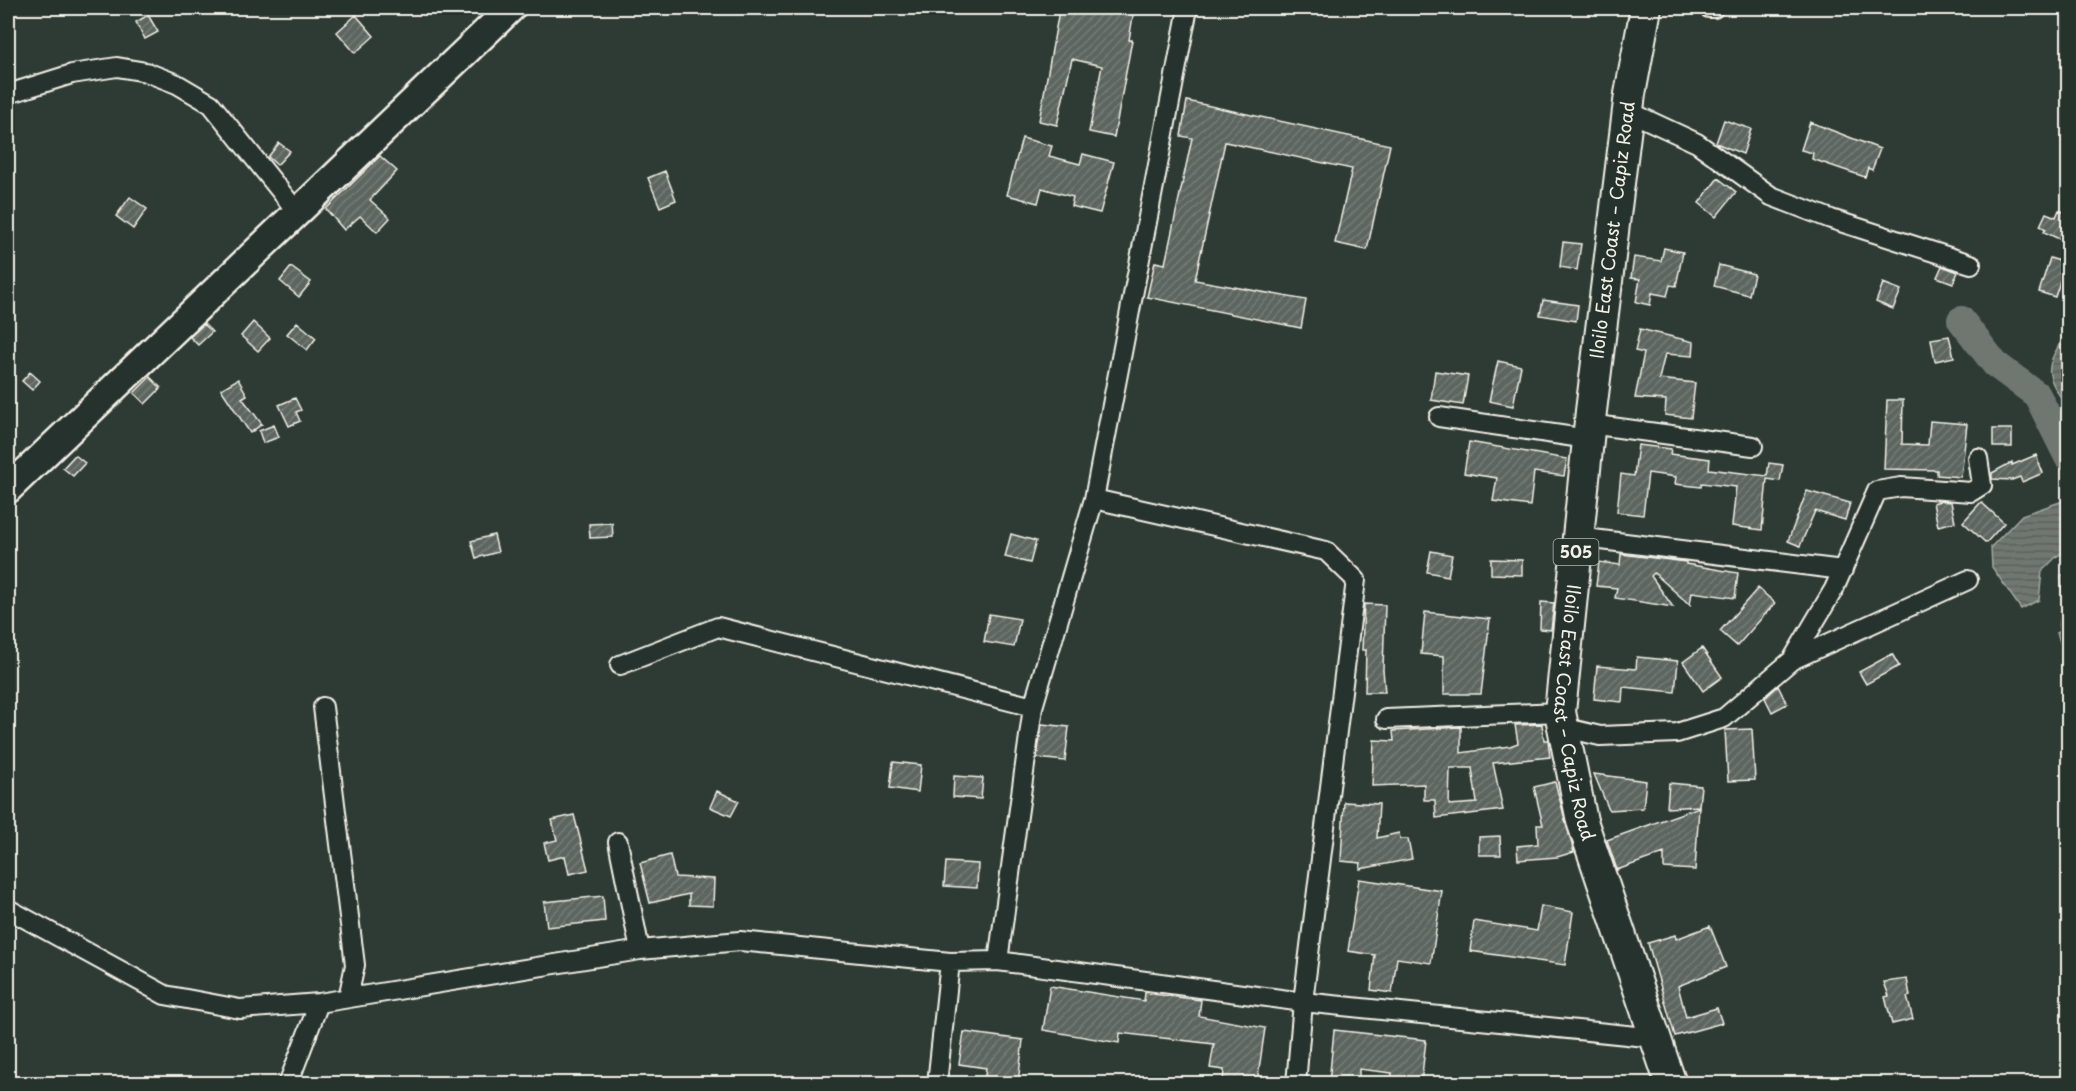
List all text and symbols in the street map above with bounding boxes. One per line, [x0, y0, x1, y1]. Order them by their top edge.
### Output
street label: Iloilo East Coast – Capiz Road [1582, 99, 1641, 360]
road number: 505 [1554, 539, 1598, 565]
street label: Iloilo East Coast – Capiz Road [1548, 583, 1603, 844]

